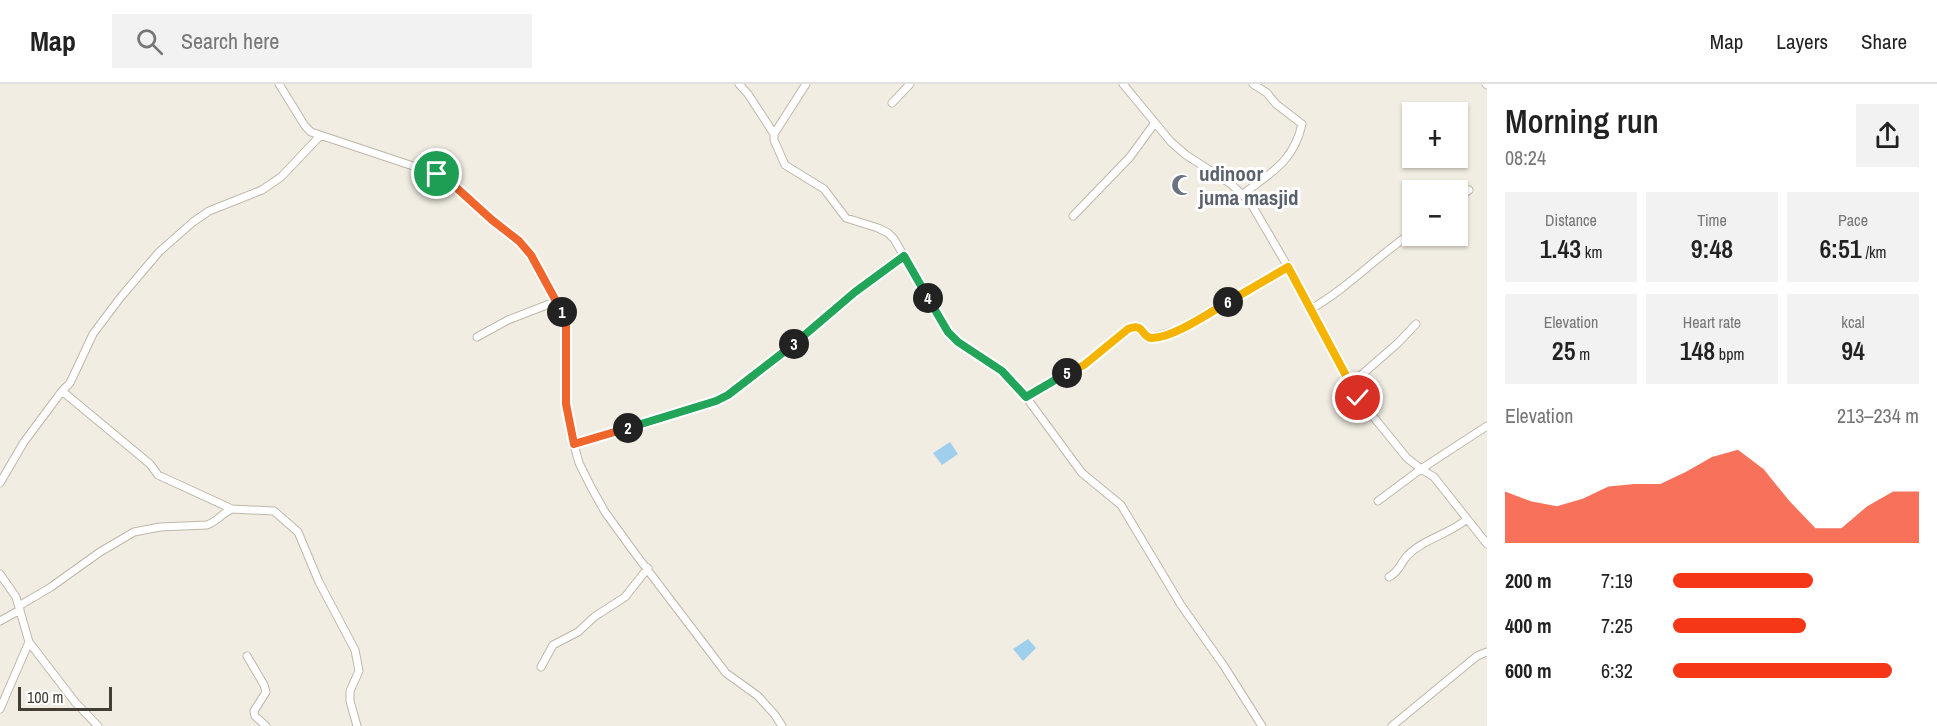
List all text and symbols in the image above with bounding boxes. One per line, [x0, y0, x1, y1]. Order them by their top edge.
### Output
search box [112, 14, 532, 68]
text: Map [30, 22, 76, 60]
icon: search [133, 25, 166, 58]
text: Search here [181, 26, 279, 56]
text: Map [1710, 27, 1743, 56]
text: Layers [1776, 27, 1828, 56]
text: Share [1861, 27, 1907, 56]
text: Morning run [1505, 99, 1659, 143]
map controls [1402, 102, 1468, 246]
button: + [1402, 102, 1468, 168]
button: share [1856, 104, 1919, 167]
text: 08:24 [1505, 144, 1546, 171]
pin [411, 148, 462, 199]
icon: arrive [420, 157, 453, 190]
place label: udinoor juma masjid [1198, 159, 1299, 212]
mosque icon: udinoor juma masjid [1170, 173, 1194, 197]
button: − [1402, 180, 1468, 246]
text: Distance [1545, 209, 1597, 231]
text: Time [1697, 209, 1727, 231]
text: Pace [1838, 209, 1868, 231]
text: 1.43 [1540, 231, 1581, 266]
text: 9:48 [1691, 231, 1733, 266]
text: 6:51 [1819, 231, 1862, 266]
text: km [1581, 241, 1602, 263]
text: /km [1862, 241, 1887, 263]
pin: 4 [913, 283, 943, 313]
text: 4 [924, 287, 932, 309]
pin: 6 [1213, 287, 1243, 317]
text: 6 [1224, 291, 1232, 313]
pin: 1 [547, 297, 577, 327]
text: 1 [558, 301, 566, 323]
text: Elevation [1544, 311, 1598, 333]
text: Heart rate [1683, 311, 1741, 333]
text: kcal [1841, 311, 1865, 333]
pin: 3 [779, 329, 809, 359]
text: 3 [790, 333, 798, 355]
text: 25 [1552, 333, 1576, 368]
text: 148 [1680, 333, 1715, 368]
text: 94 [1841, 333, 1865, 368]
text: m [1576, 343, 1590, 365]
text: bpm [1715, 343, 1744, 365]
pin: 5 [1052, 358, 1082, 388]
text: 5 [1063, 362, 1071, 384]
pin [1332, 372, 1383, 423]
icon: check [1341, 381, 1374, 414]
text: Elevation [1505, 402, 1573, 429]
text: 213–234 m [1837, 402, 1919, 429]
pin: 2 [613, 413, 643, 443]
text: 2 [624, 417, 632, 439]
text: 200 m [1505, 567, 1552, 594]
text: 7:19 [1601, 567, 1633, 594]
text: 400 m [1505, 612, 1552, 639]
text: 7:25 [1601, 612, 1633, 639]
text: 600 m [1505, 657, 1552, 684]
text: 6:32 [1601, 657, 1633, 684]
scale bar [18, 684, 112, 712]
text: 100 m [27, 686, 63, 708]

